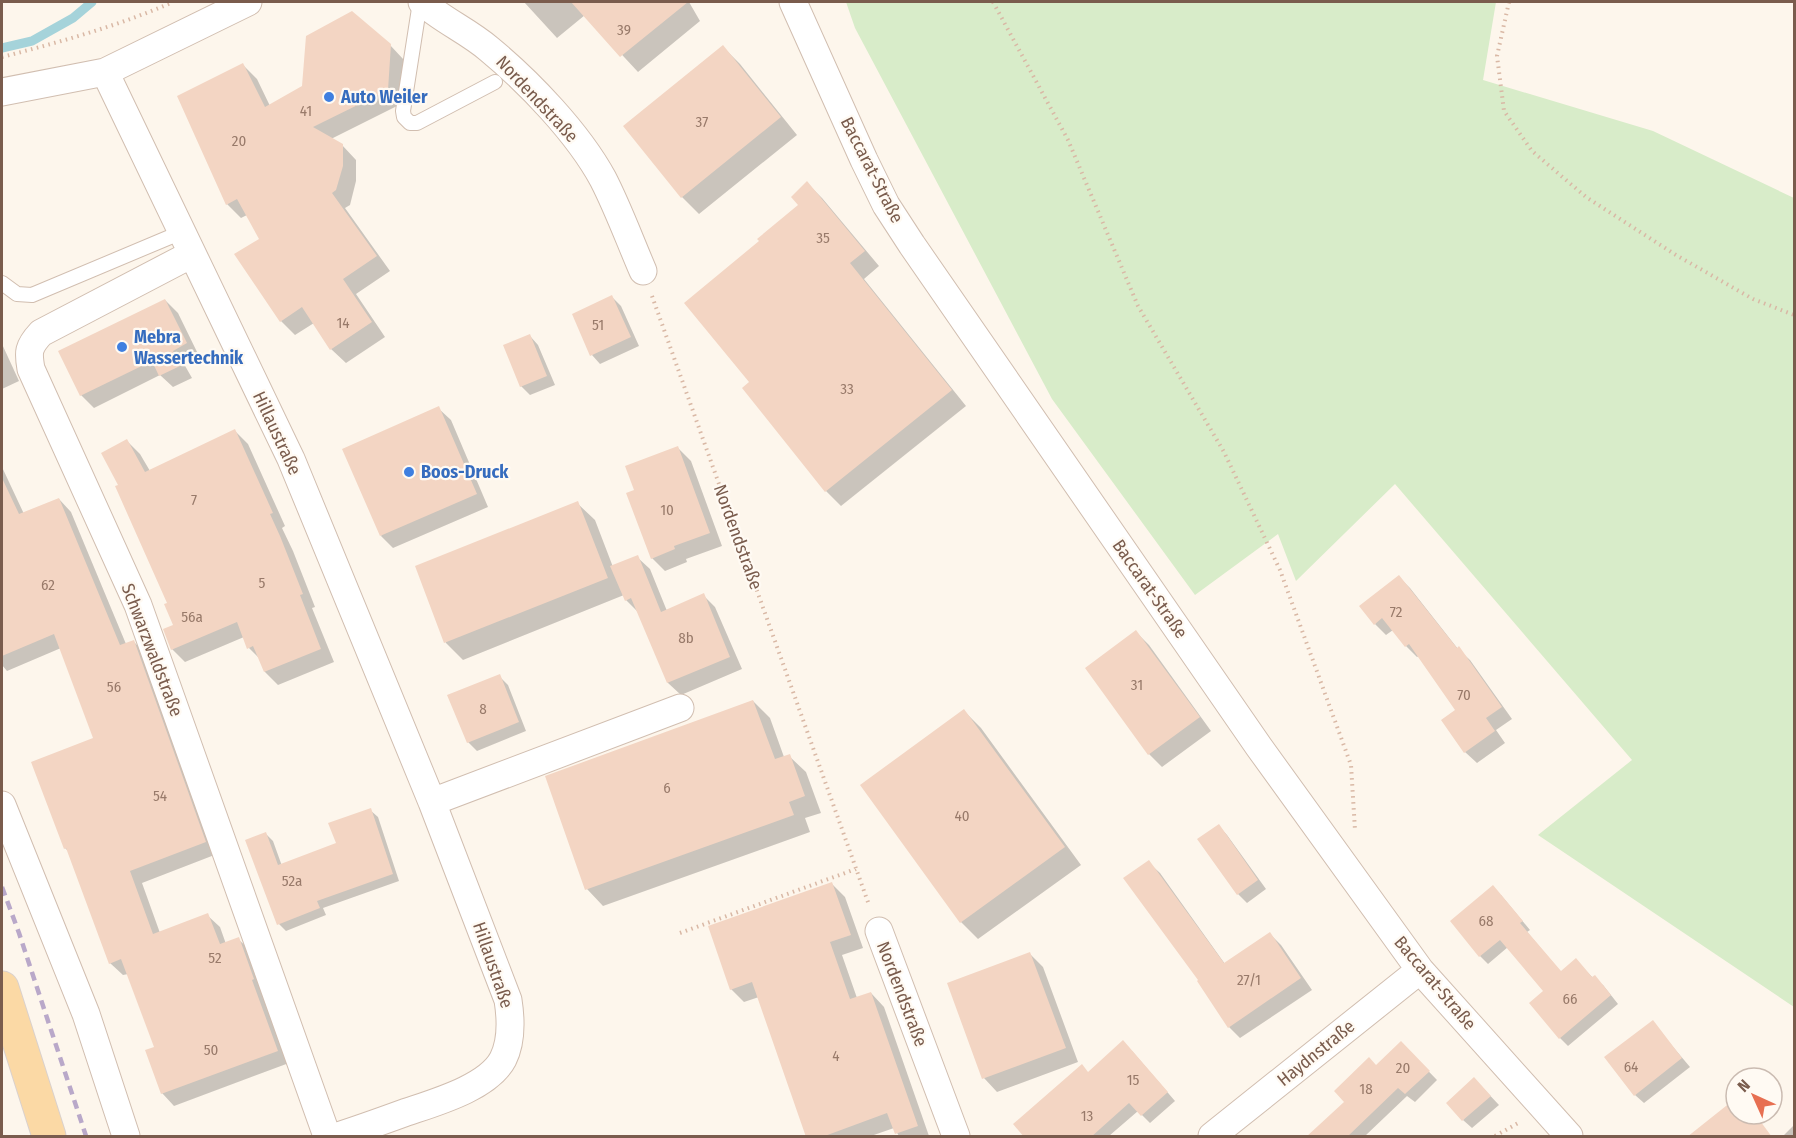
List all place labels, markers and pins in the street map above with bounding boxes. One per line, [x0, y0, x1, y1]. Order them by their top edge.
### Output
place label: Auto Weiler [340, 86, 428, 108]
marker: Auto Weiler [322, 90, 336, 104]
place label: Mebra Wassertechnik [134, 326, 244, 369]
marker: Mebra Wassertechnik [115, 340, 129, 354]
place label: Boos-Druck [421, 461, 509, 483]
marker: Boos-Druck [402, 465, 416, 479]

